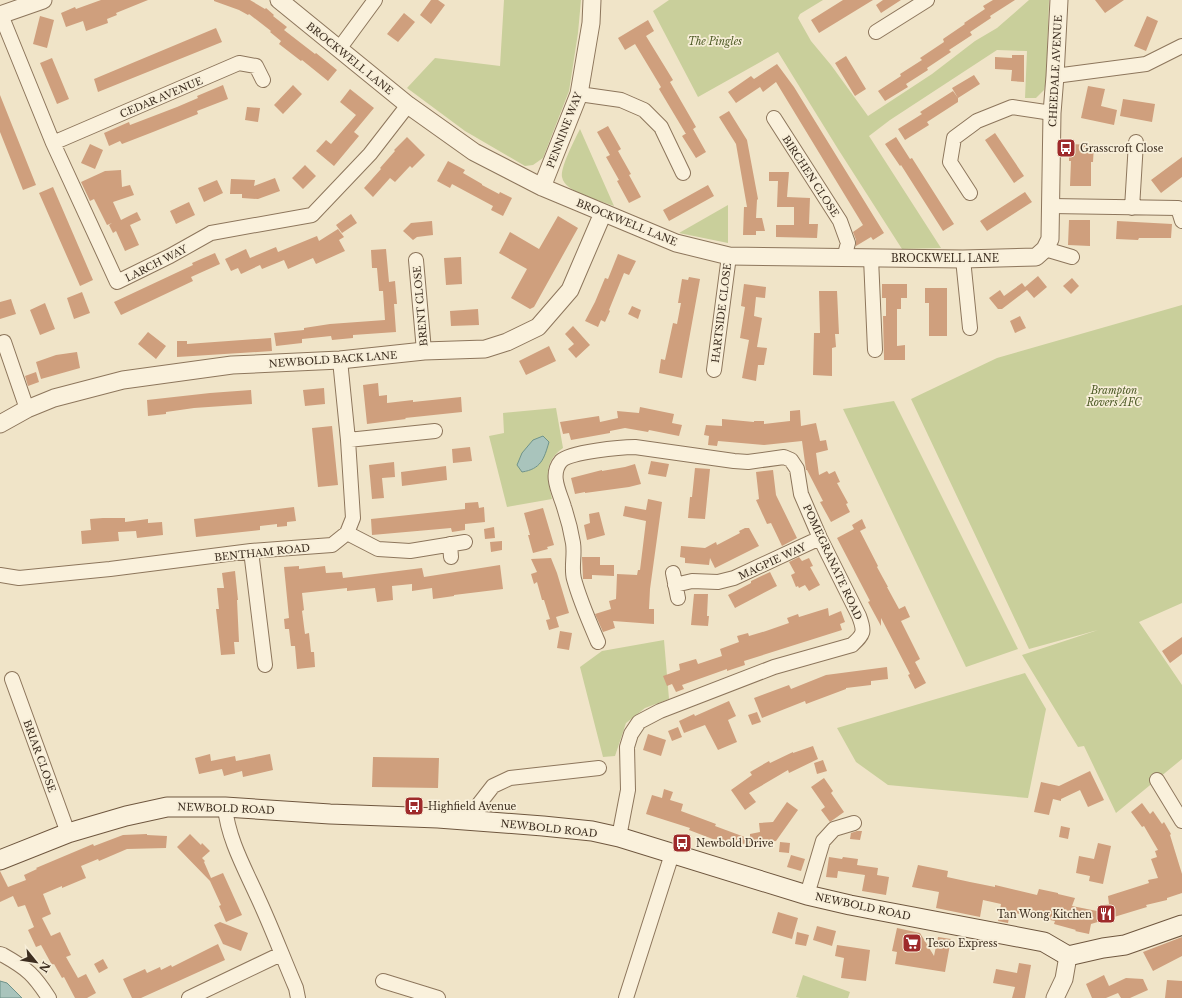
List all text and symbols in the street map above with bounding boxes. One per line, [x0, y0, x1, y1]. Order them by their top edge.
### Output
street label: CHEEDALE AVENUE [1046, 15, 1065, 127]
street label: BROCKWELL LANE [304, 19, 396, 97]
park label: The Pingles [688, 35, 742, 48]
street label: CEDAR AVENUE [118, 74, 204, 121]
street label: PENNINE WAY [544, 90, 585, 170]
street label: BIRCHEN CLOSE [779, 133, 842, 219]
bus stop icon: Grasscroft Close [1055, 137, 1077, 159]
place label: Grasscroft Close [1080, 142, 1164, 155]
street label: BROCKWELL LANE [574, 196, 679, 249]
street label: LARCH WAY [123, 242, 190, 285]
street label: BROCKWELL LANE [891, 252, 999, 265]
street label: HARTSIDE CLOSE [709, 262, 734, 364]
street label: BRENT CLOSE [411, 265, 430, 347]
street label: NEWBOLD BACK LANE [268, 349, 398, 370]
park label: Brampton Rovers AFC [1085, 384, 1142, 409]
street label: POMEGRANATE ROAD [800, 502, 865, 622]
street label: MAGPIE WAY [736, 540, 809, 583]
street label: BENTHAM ROAD [214, 541, 311, 564]
street label: BRIAR CLOSE [20, 718, 59, 794]
bus stop icon: Highfield Avenue [403, 795, 425, 817]
street label: NEWBOLD ROAD [177, 800, 275, 817]
place label: Highfield Avenue [428, 800, 517, 813]
street label: NEWBOLD ROAD [500, 817, 598, 840]
bus stop icon: Newbold Drive [671, 832, 693, 854]
place label: Newbold Drive [696, 837, 774, 850]
street label: NEWBOLD ROAD [814, 890, 912, 923]
restaurant icon: Tan Wong Kitchen [1095, 903, 1117, 925]
place label: Tan Wong Kitchen [997, 908, 1092, 921]
supermarket icon: Tesco Express [901, 932, 923, 954]
place label: Tesco Express [926, 937, 998, 950]
north arrow [16, 942, 56, 982]
text: N [36, 959, 53, 976]

